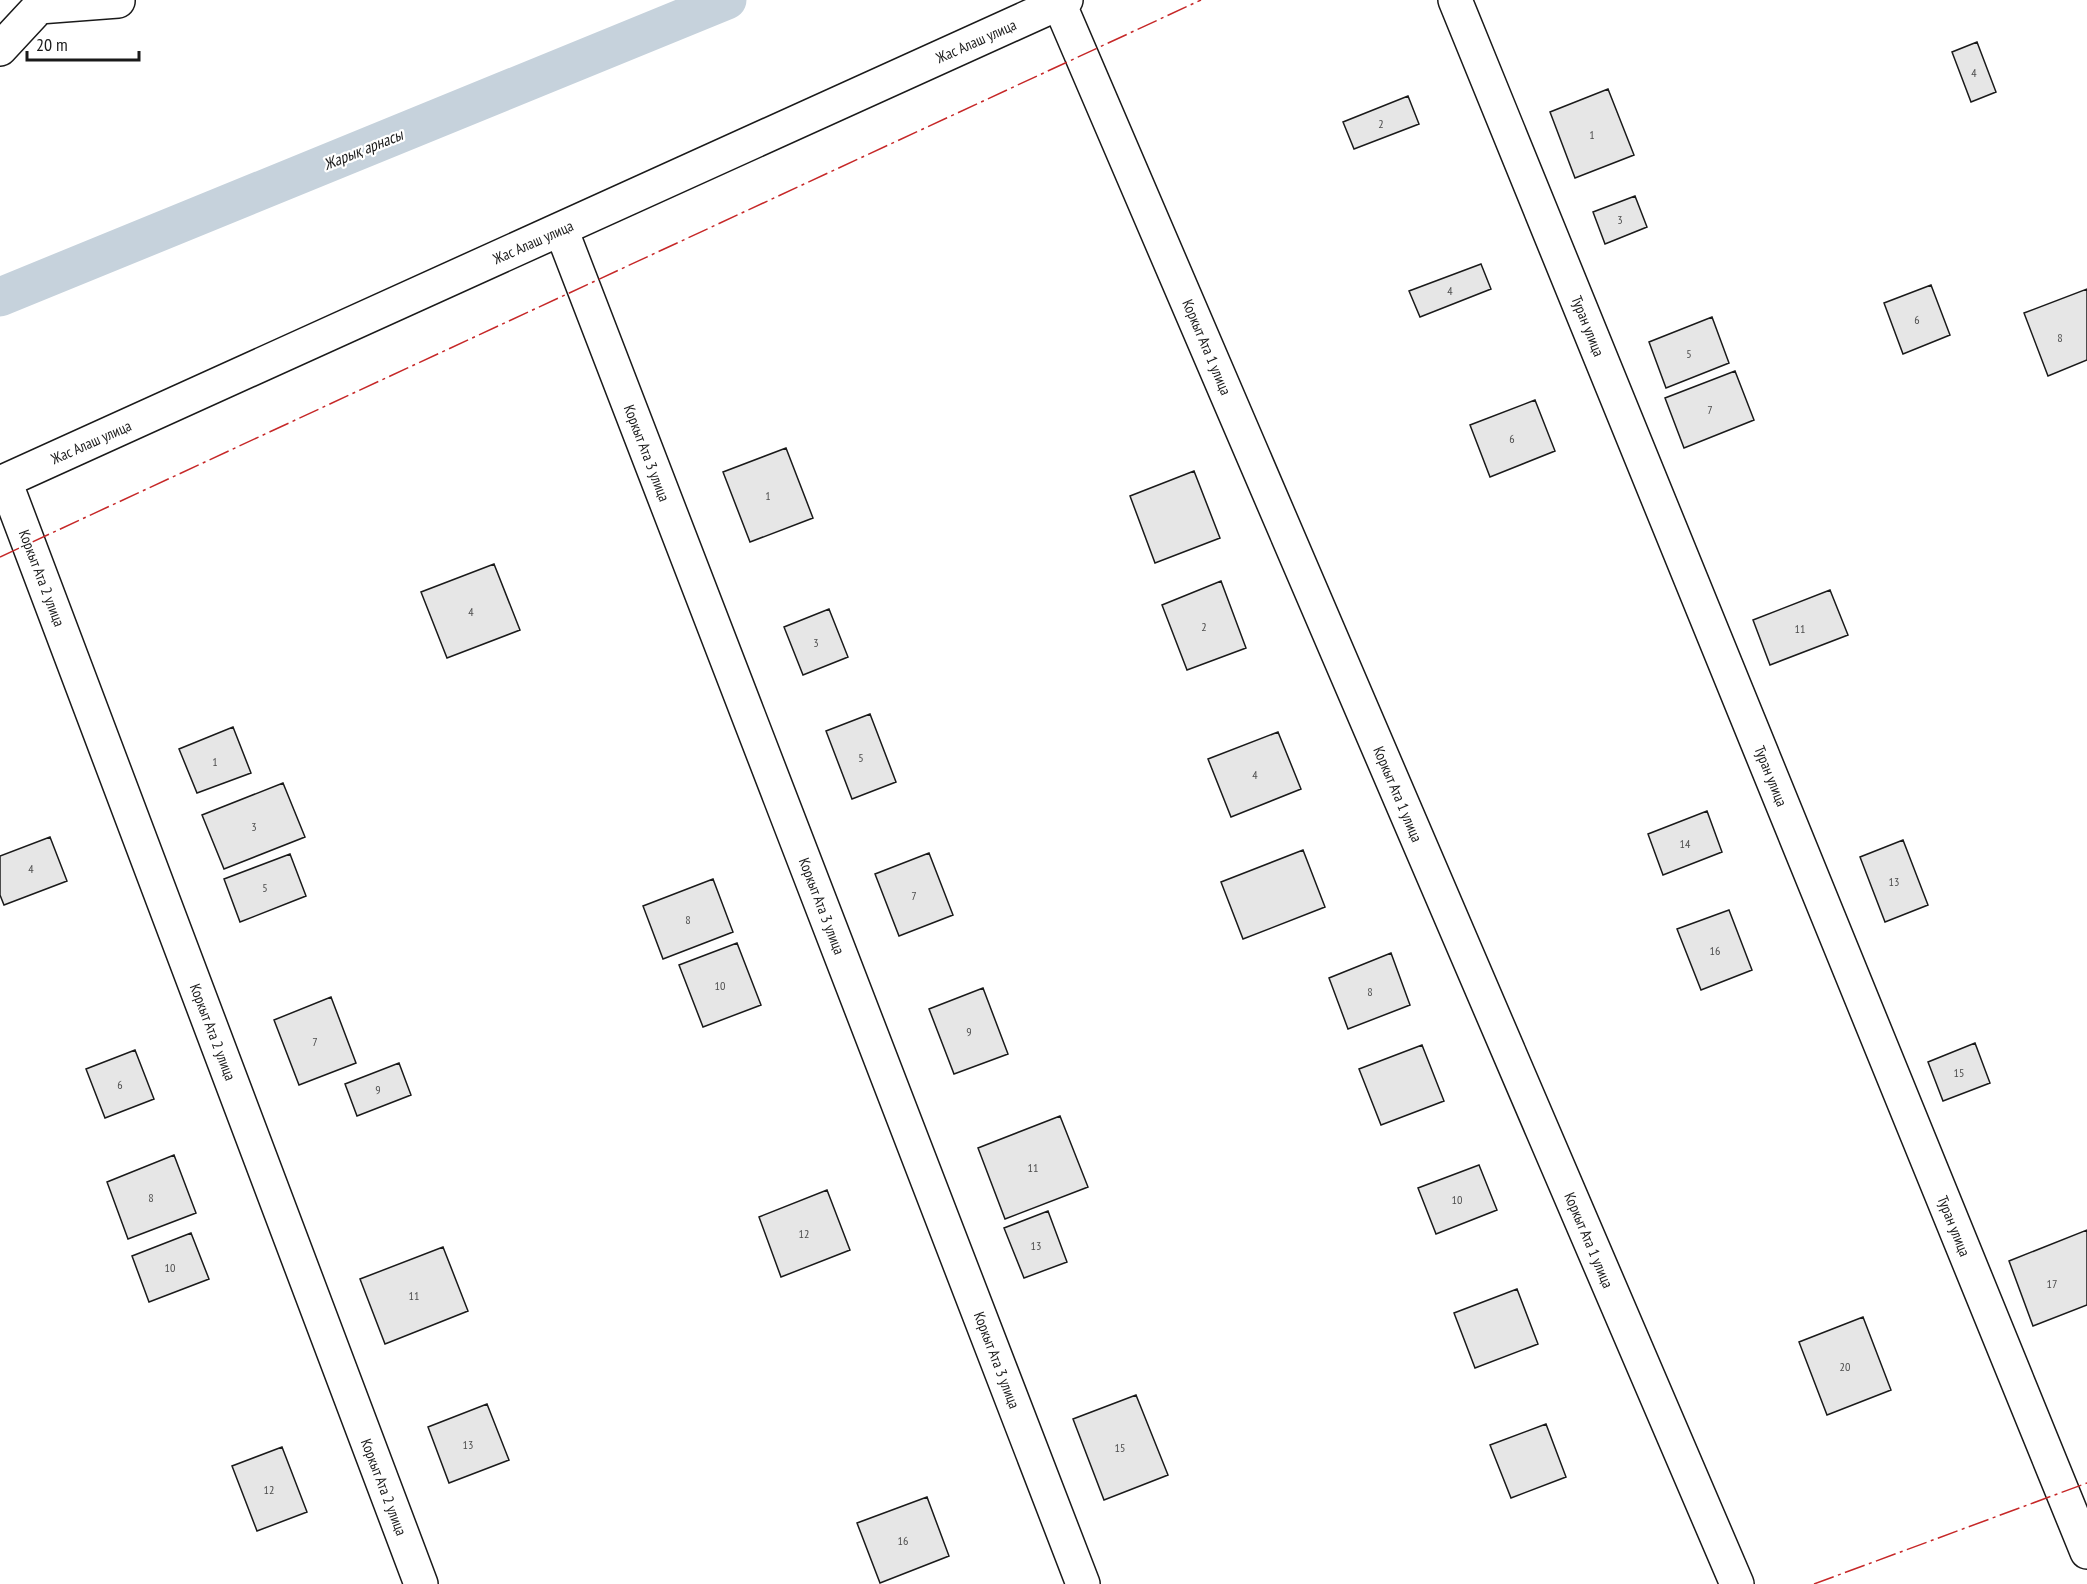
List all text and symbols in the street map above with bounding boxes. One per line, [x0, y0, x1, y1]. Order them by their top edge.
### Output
street label: Жас Алаш улица [932, 15, 1019, 68]
scale bar [27, 24, 140, 62]
text: 20 m [36, 33, 68, 56]
house number: 4 [1971, 65, 1977, 80]
house number: 2 [1378, 116, 1384, 131]
water label: Жарық арнасы [320, 124, 407, 174]
house number: 1 [1589, 127, 1595, 142]
house number: 3 [1617, 212, 1623, 227]
street label: Жас Алаш улица [489, 216, 576, 269]
house number: 4 [1447, 283, 1453, 298]
street label: Туран улица [1567, 293, 1609, 359]
street label: Коркыт Ата 1 улица [1178, 296, 1236, 398]
house number: 6 [1914, 312, 1920, 327]
house number: 8 [2057, 330, 2063, 345]
house number: 5 [1686, 346, 1692, 361]
street label: Коркыт Ата 3 улица [620, 402, 674, 504]
house number: 7 [1707, 402, 1713, 417]
street label: Жас Алаш улица [47, 416, 134, 469]
house number: 6 [1509, 431, 1515, 446]
house number: 1 [765, 488, 771, 503]
street label: Коркыт Ата 2 улица [15, 527, 69, 629]
house number: 4 [468, 604, 474, 619]
house number: 2 [1201, 619, 1207, 634]
house number: 11 [1795, 621, 1805, 636]
house number: 3 [813, 635, 819, 650]
street label: Коркыт Ата 1 улица [1369, 743, 1427, 845]
street label: Туран улица [1750, 743, 1792, 809]
house number: 5 [858, 750, 864, 765]
house number: 1 [212, 754, 218, 769]
house number: 4 [1252, 767, 1258, 782]
house number: 3 [251, 819, 257, 834]
house number: 14 [1680, 836, 1691, 851]
street label: Коркыт Ата 3 улица [795, 855, 849, 957]
house number: 4 [28, 861, 34, 876]
house number: 13 [1889, 874, 1899, 889]
house number: 5 [262, 880, 268, 895]
house number: 7 [911, 888, 917, 903]
house number: 8 [685, 912, 691, 927]
house number: 16 [1710, 943, 1720, 958]
house number: 10 [715, 978, 725, 993]
street label: Коркыт Ата 2 улица [186, 981, 240, 1083]
house number: 8 [1367, 984, 1373, 999]
house number: 9 [966, 1024, 972, 1039]
house number: 7 [312, 1034, 318, 1049]
house number: 15 [1954, 1065, 1964, 1080]
house number: 6 [117, 1077, 123, 1092]
house number: 9 [375, 1082, 381, 1097]
house number: 11 [1028, 1160, 1038, 1175]
street label: Коркыт Ата 1 улица [1560, 1189, 1618, 1291]
house number: 8 [148, 1190, 154, 1205]
house number: 10 [1452, 1192, 1462, 1207]
street label: Туран улица [1933, 1193, 1975, 1259]
house number: 12 [799, 1226, 809, 1241]
house number: 13 [1031, 1238, 1041, 1253]
house number: 10 [165, 1260, 175, 1275]
house number: 17 [2047, 1276, 2057, 1291]
house number: 11 [409, 1288, 419, 1303]
street label: Коркыт Ата 3 улица [970, 1309, 1024, 1411]
house number: 20 [1840, 1359, 1850, 1374]
street label: Коркыт Ата 2 улица [357, 1436, 411, 1538]
house number: 13 [463, 1437, 473, 1452]
house number: 15 [1115, 1440, 1125, 1455]
house number: 12 [264, 1482, 274, 1497]
house number: 16 [898, 1533, 908, 1548]

